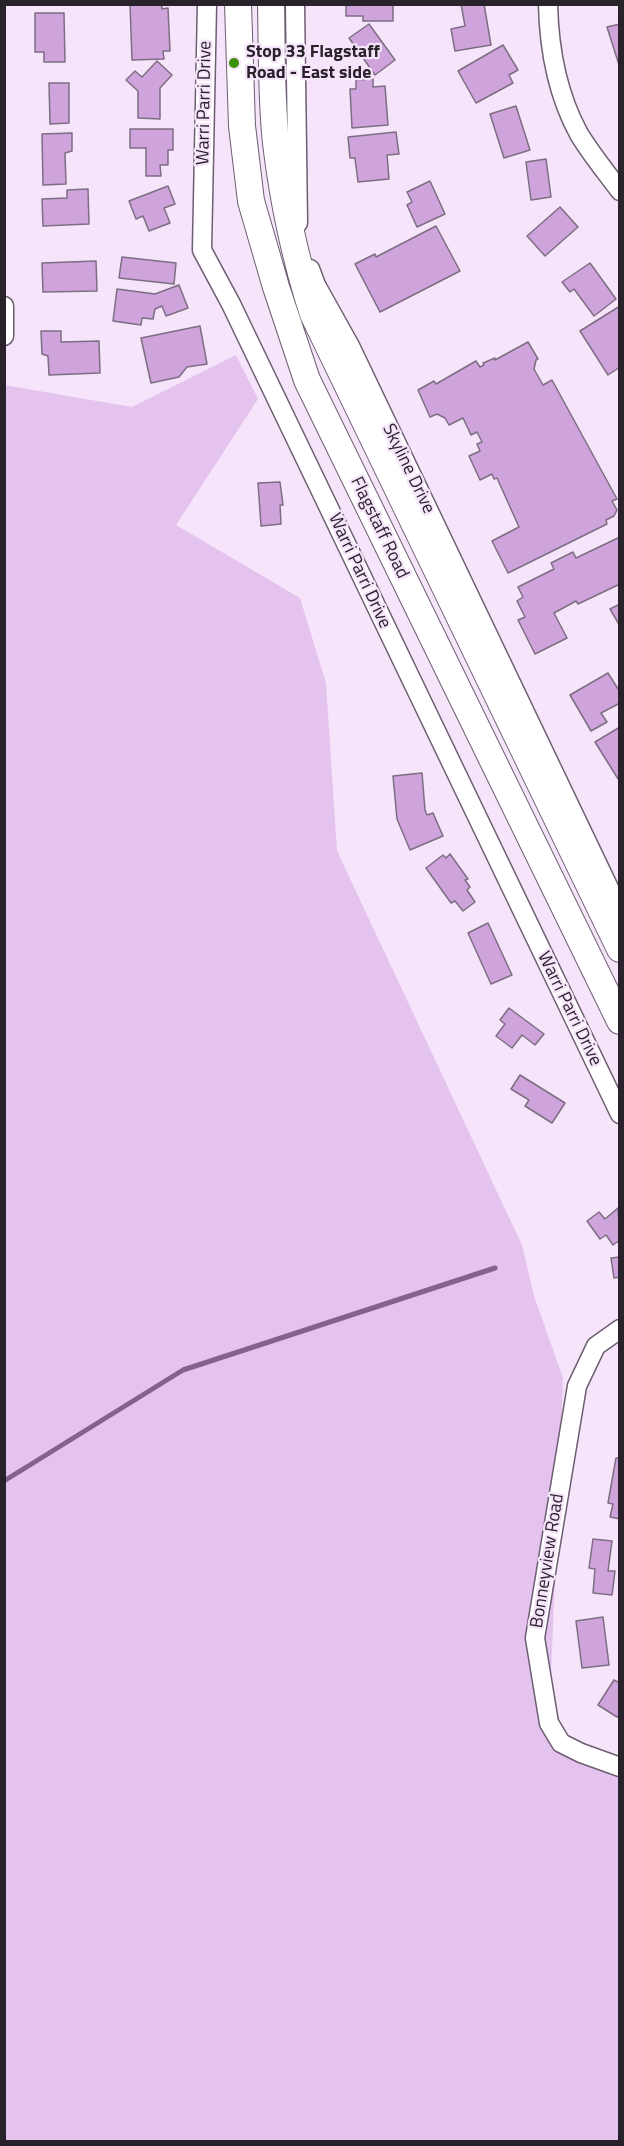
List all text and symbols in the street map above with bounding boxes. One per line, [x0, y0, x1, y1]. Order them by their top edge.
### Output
street label: Warri Parri Drive [193, 41, 217, 165]
place label: Stop 33 Flagstaff Road - East side [246, 42, 380, 84]
marker: Stop 33 Flagstaff Road - East side [227, 56, 241, 70]
street label: Skyline Drive [377, 421, 439, 517]
street label: Flagstaff Road [345, 474, 413, 582]
street label: Warri Parri Drive [323, 510, 395, 632]
street label: Warri Parri Drive [532, 948, 606, 1070]
street label: Bonneyview Road [527, 1492, 569, 1630]

